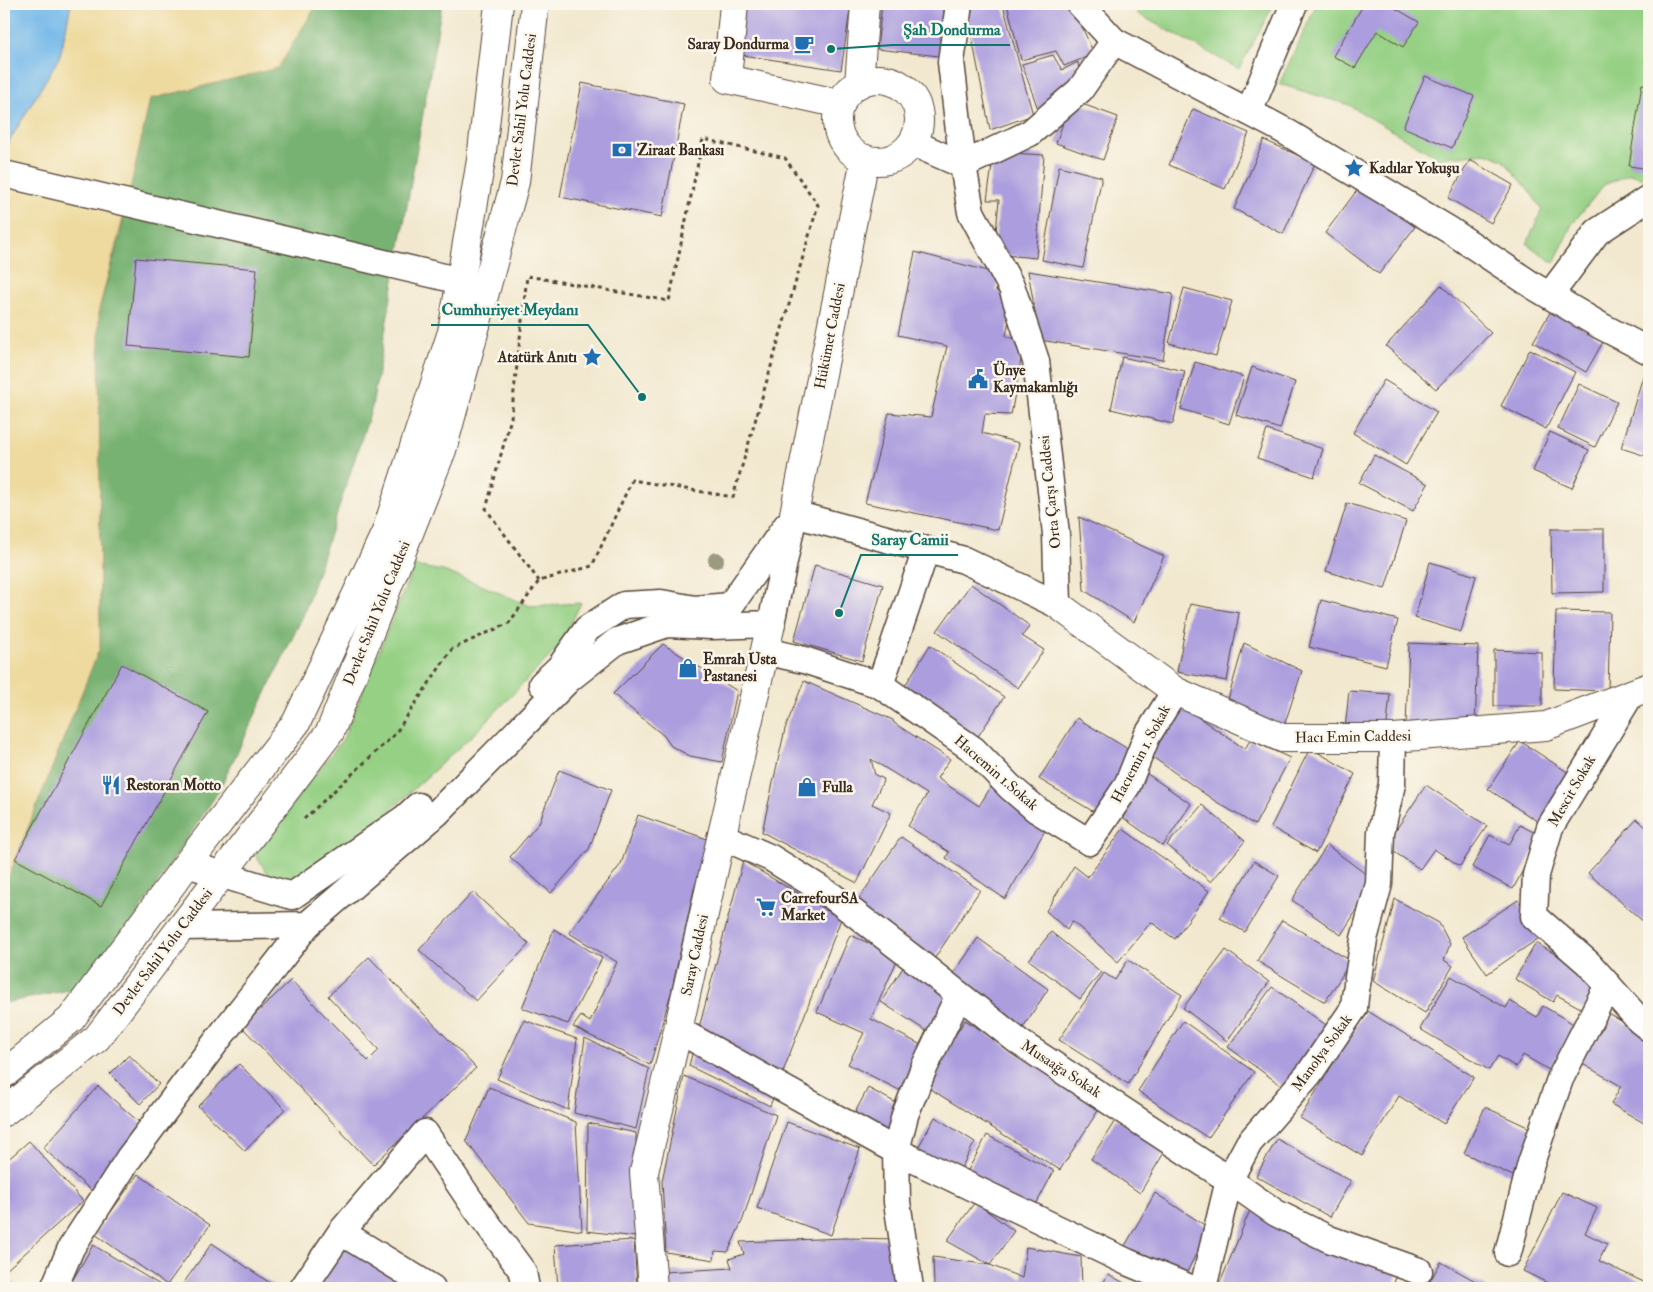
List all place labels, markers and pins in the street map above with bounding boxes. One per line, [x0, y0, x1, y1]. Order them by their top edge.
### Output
callout: Şah Dondurma [893, 14, 1010, 45]
cafe icon: Saray Dondurma [793, 33, 815, 55]
place label: Saray Dondurma [687, 35, 790, 55]
bank icon: Ziraat Bankası [611, 139, 633, 161]
place label: Ziraat Bankası [637, 141, 724, 160]
place icon: Kadılar Yokuşu [1343, 157, 1365, 179]
place label: Kadılar Yokuşu [1369, 159, 1460, 178]
callout: Cumhuriyet Meydanı [431, 294, 588, 325]
place icon: Atatürk Anıtı [581, 346, 603, 368]
place label: Atatürk Anıtı [497, 348, 577, 367]
place label: Ünye Kaymakamlığı [993, 360, 1078, 398]
public building icon: Ünye Kaymakamlığı [967, 368, 989, 390]
callout: Saray Camii [861, 524, 958, 555]
place label: Emrah Usta Pastanesi [703, 650, 777, 686]
shop icon: Emrah Usta Pastanesi [677, 657, 699, 679]
restaurant icon: Restoran Motto [100, 774, 122, 796]
place label: Restoran Motto [126, 776, 222, 795]
shop icon: Fulla [796, 776, 818, 798]
place label: Fulla [822, 778, 854, 797]
place label: CarrefourSA Market [780, 889, 859, 925]
supermarket icon: CarrefourSA Market [755, 896, 777, 918]

